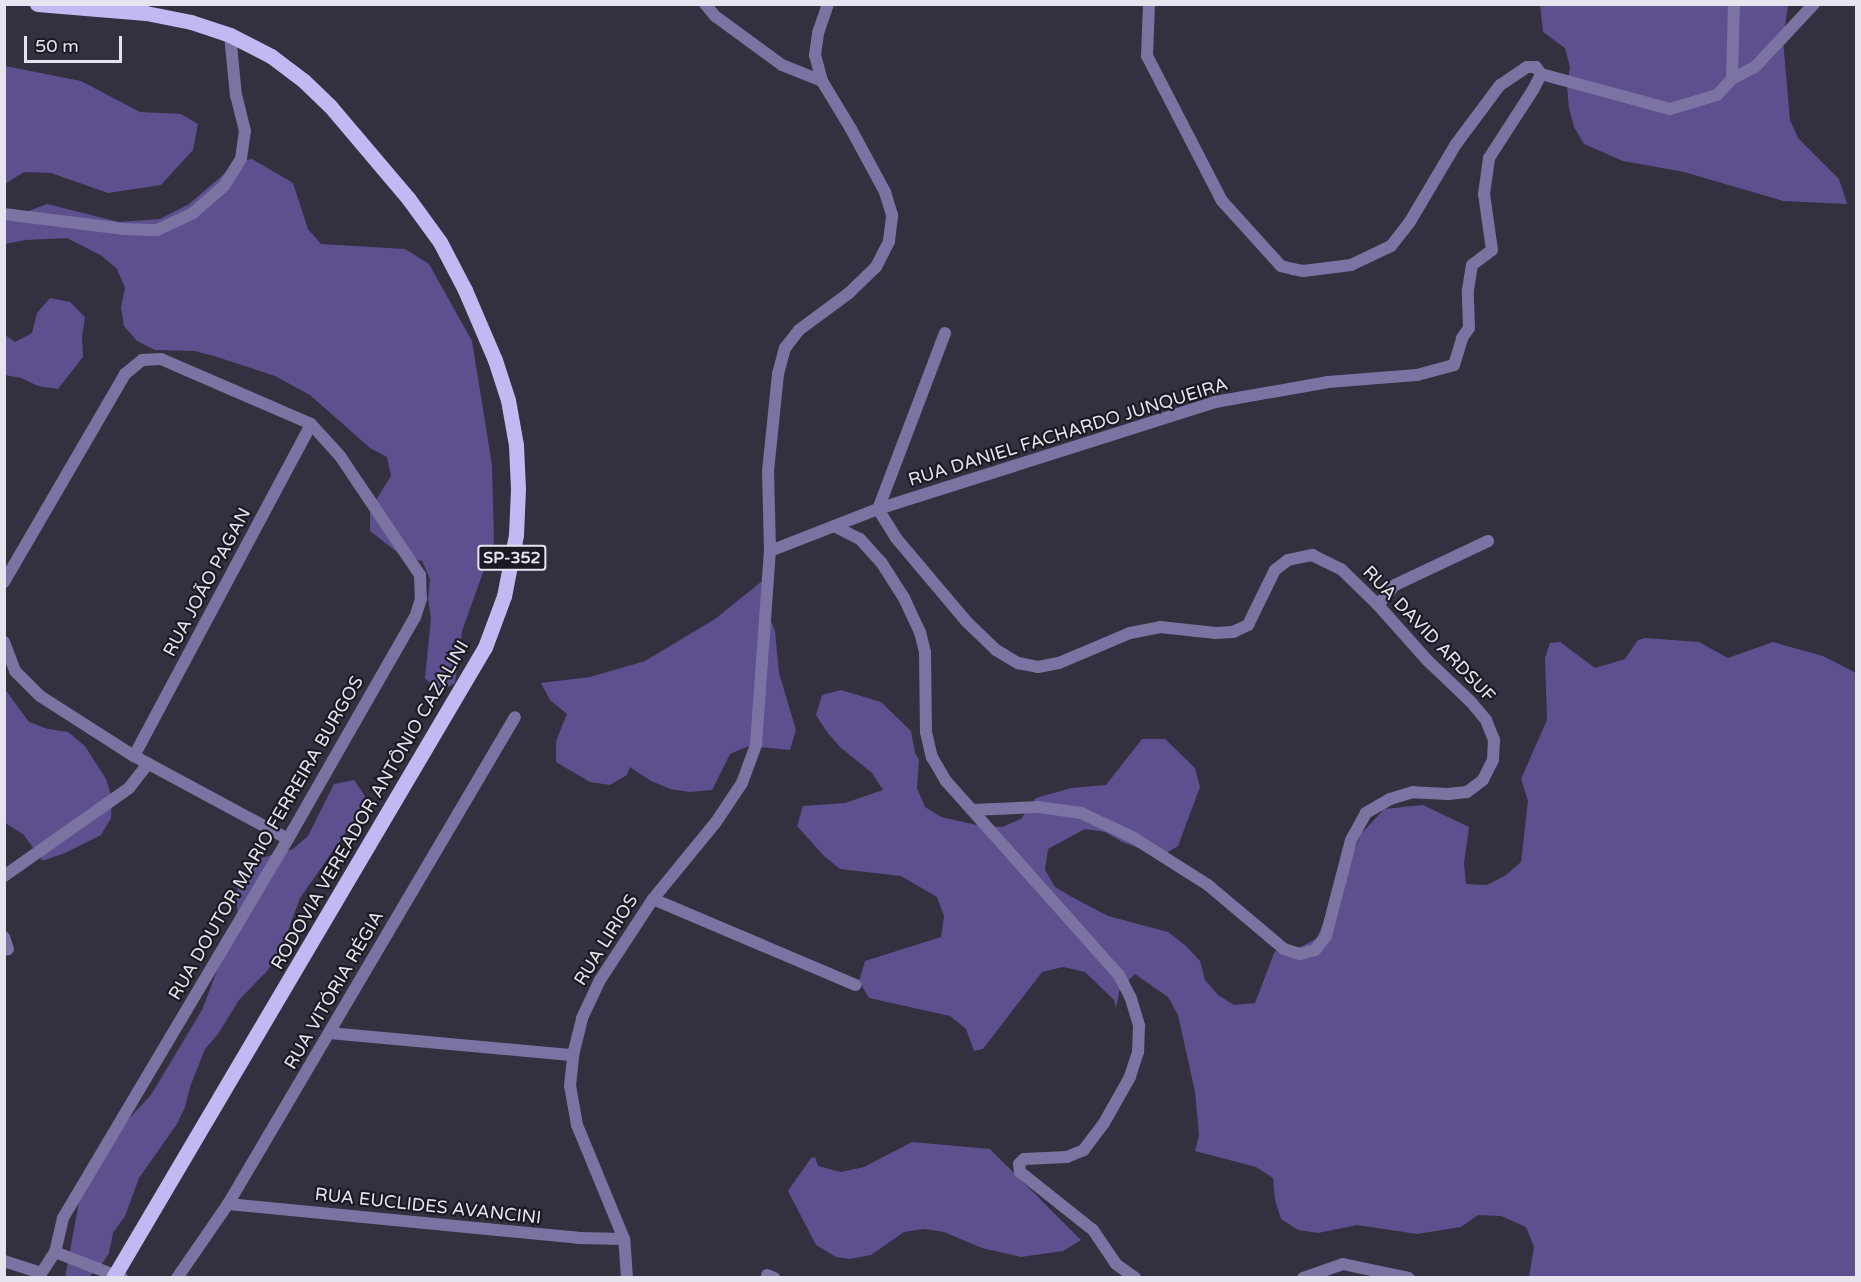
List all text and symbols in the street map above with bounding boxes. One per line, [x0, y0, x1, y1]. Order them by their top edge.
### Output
scale bar [27, 24, 124, 62]
text: 50 m [35, 35, 79, 57]
street label: RUA DANIEL FACHARDO JUNQUEIRA [906, 373, 1230, 491]
street label: RUA JOÃO PAGAN [159, 504, 255, 660]
road number: SP-352 [476, 545, 548, 571]
street label: RUA DAVID ARDSUF [1358, 561, 1500, 707]
street label: RODOVIA VEREADOR ANTÔNIO CAZALINI [267, 637, 473, 973]
street label: RUA DOUTOR MARIO FERREIRA BURGOS [164, 672, 368, 1004]
street label: RUA LIRIOS [569, 890, 643, 990]
street label: RUA VITÓRIA RÉGIA [280, 907, 388, 1073]
street label: RUA EUCLIDES AVANCINI [314, 1183, 542, 1229]

